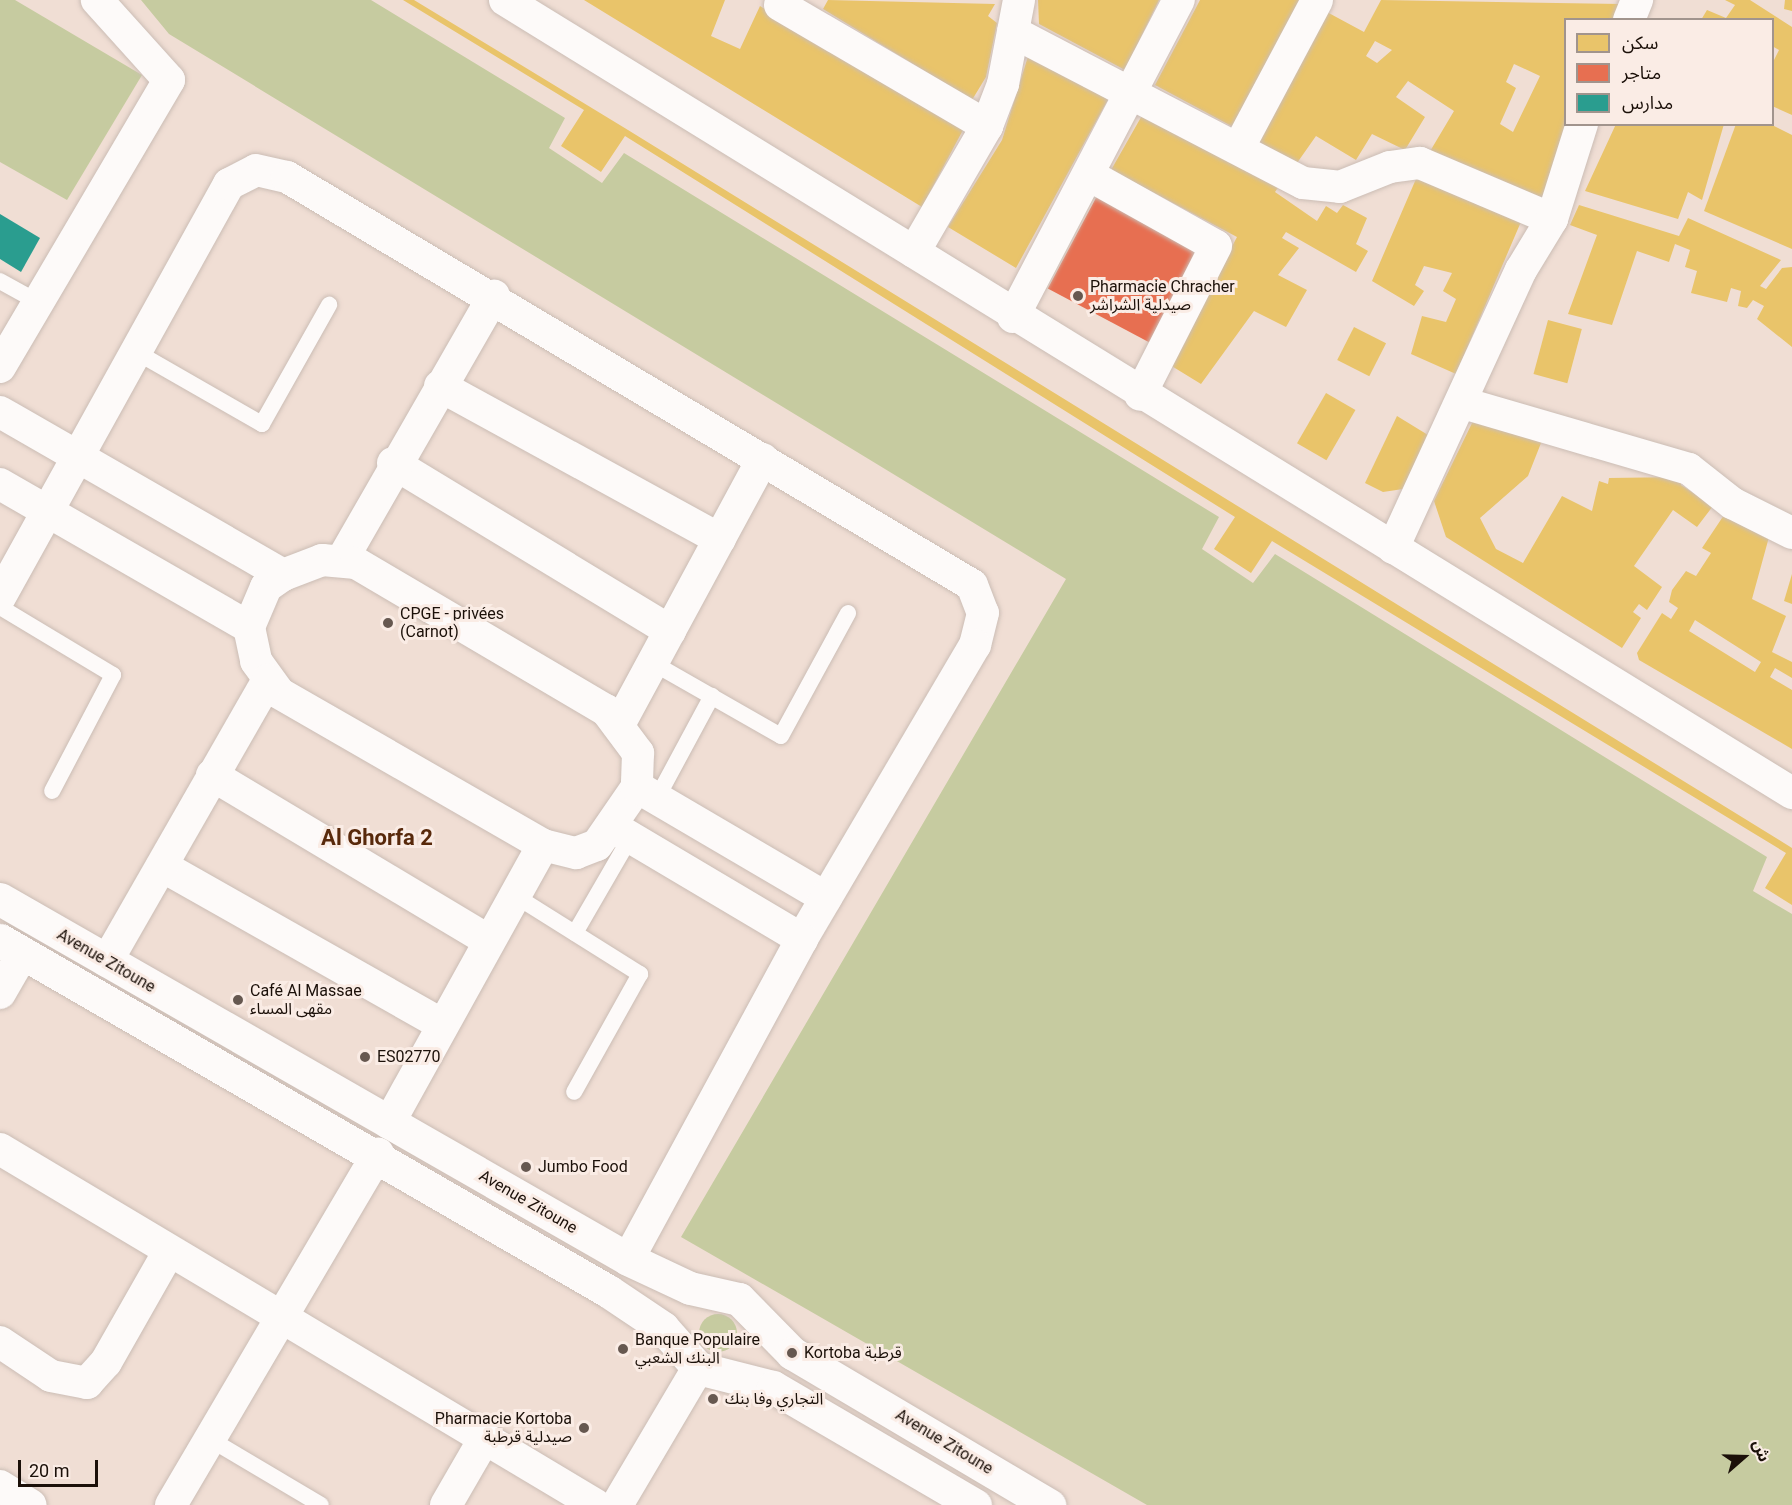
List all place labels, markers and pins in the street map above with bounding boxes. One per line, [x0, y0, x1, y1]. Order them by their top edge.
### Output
place label: Pharmacie Chracher صيدلية الشراشر [1090, 277, 1235, 315]
marker: Pharmacie Chracher صيدلية الشراشر [1071, 289, 1085, 303]
place label: CPGE - privées (Carnot) [400, 604, 504, 642]
marker: CPGE - privées (Carnot) [381, 616, 395, 630]
place label: Café Al Massae مقهى المساء [250, 981, 362, 1019]
marker: Café Al Massae مقهى المساء [231, 993, 245, 1007]
place label: ES02770 [377, 1047, 441, 1067]
marker: ES02770 [358, 1050, 372, 1064]
place label: Jumbo Food [538, 1157, 628, 1177]
marker: Jumbo Food [519, 1160, 533, 1174]
place label: Banque Populaire البنك الشعبي [635, 1330, 760, 1368]
marker: Banque Populaire البنك الشعبي [616, 1342, 630, 1356]
place label: Kortoba قرطبة [804, 1343, 902, 1363]
marker: Kortoba قرطبة [785, 1346, 799, 1360]
place label: التجاري وفا بنك [725, 1389, 823, 1409]
marker: التجاري وفا بنك [706, 1392, 720, 1406]
place label: Pharmacie Kortoba صيدلية قرطبة [435, 1409, 572, 1447]
marker: Pharmacie Kortoba صيدلية قرطبة [577, 1421, 591, 1435]

